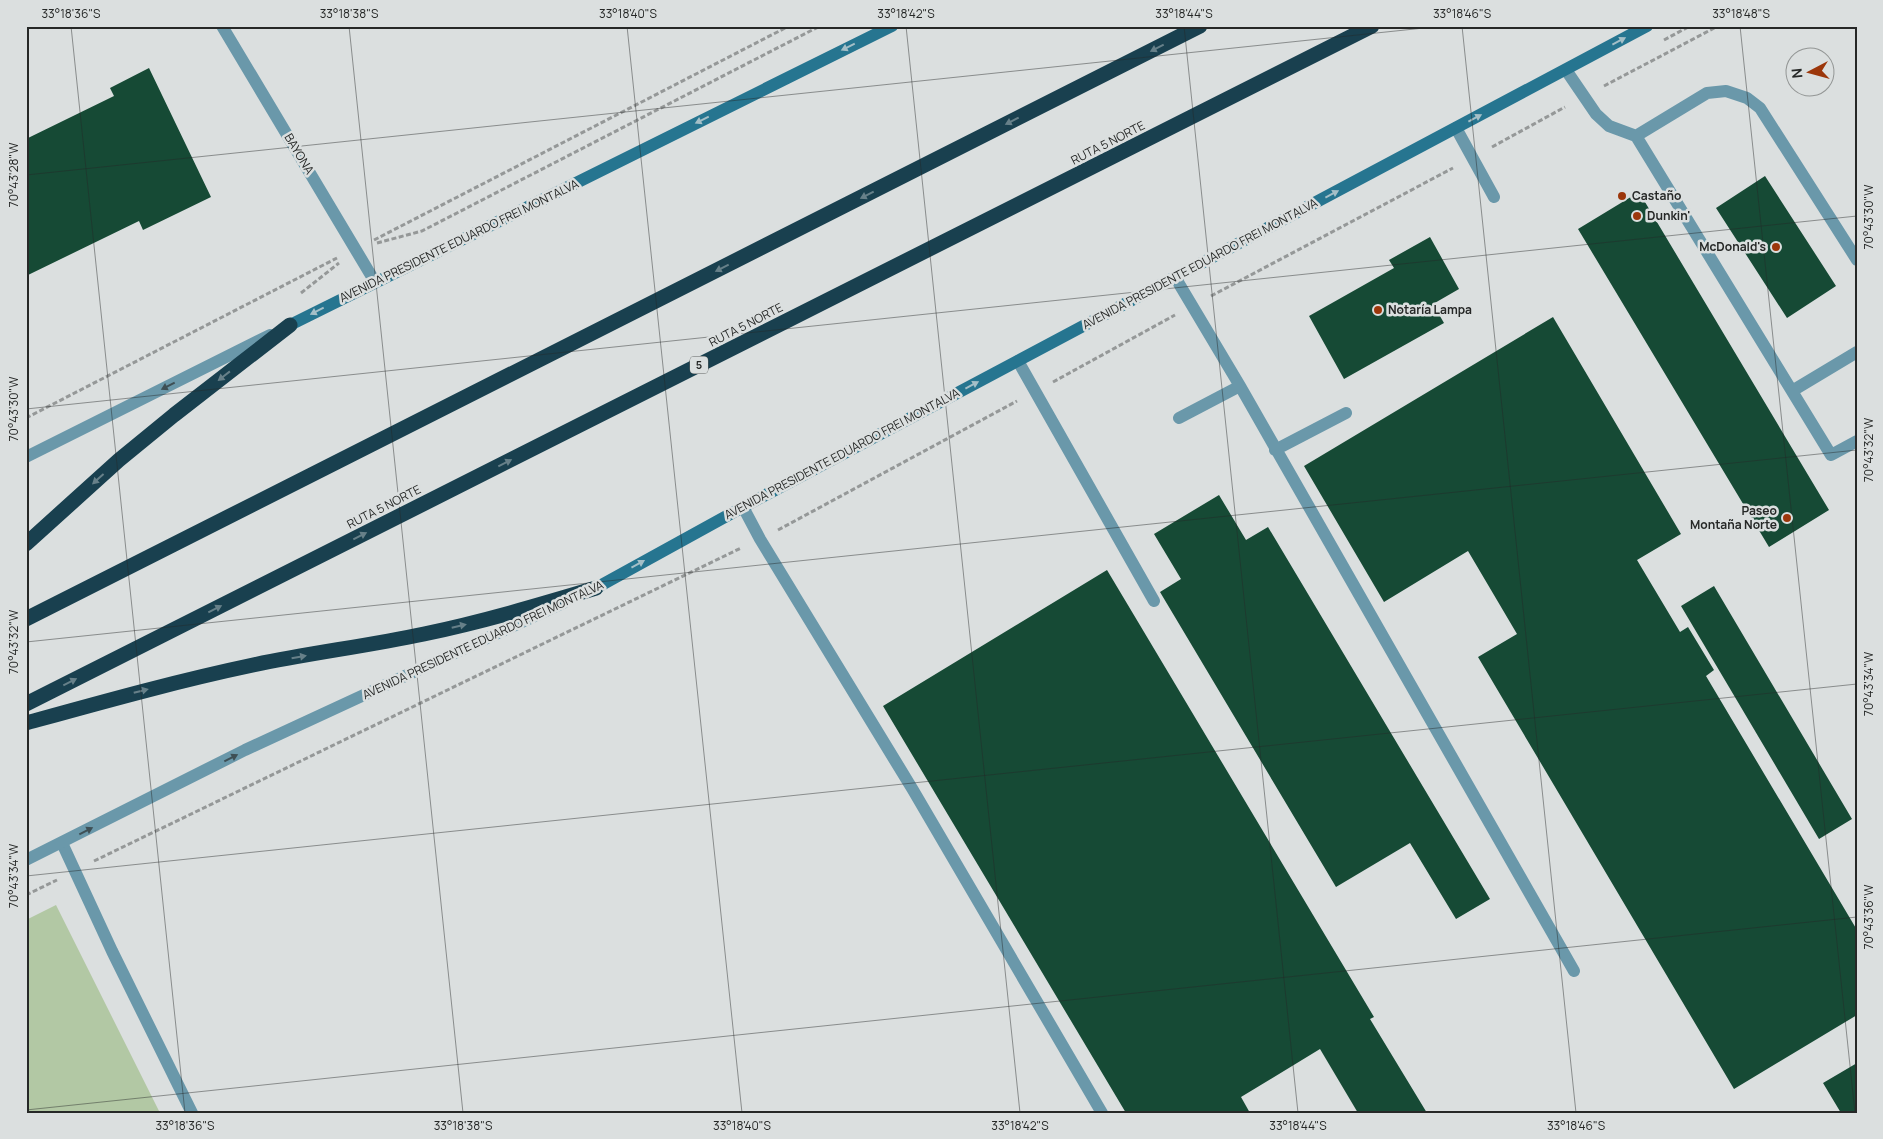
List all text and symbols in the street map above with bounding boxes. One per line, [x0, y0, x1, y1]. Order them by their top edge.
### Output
text: 33°18'36"S [41, 5, 101, 22]
text: 33°18'38"S [320, 5, 378, 22]
text: 33°18'40"S [599, 5, 657, 22]
text: 33°18'42"S [877, 5, 935, 22]
text: 33°18'44"S [1155, 5, 1213, 22]
text: 33°18'46"S [1433, 5, 1491, 22]
text: 33°18'48"S [1712, 5, 1770, 22]
one-way arrow [1612, 37, 1625, 46]
one-way arrow [841, 44, 855, 52]
one-way arrow [1150, 44, 1164, 52]
north arrow [1786, 48, 1836, 98]
text: N [1787, 67, 1807, 79]
one-way arrow [1468, 114, 1483, 122]
one-way arrow [695, 116, 709, 124]
one-way arrow [1005, 117, 1019, 125]
street label: RUTA 5 NORTE [1068, 117, 1148, 168]
street label: BAYONA [281, 130, 318, 178]
text: 70°43'28"W [5, 142, 22, 207]
street label: AVENIDA PRESIDENTE EDUARDO FREI MONTALVA [336, 175, 582, 306]
text: 70°43'30"W [1860, 184, 1877, 249]
place label: Castaño [1632, 187, 1681, 204]
one-way arrow [1325, 190, 1339, 198]
marker: Castaño [1616, 190, 1628, 202]
one-way arrow [860, 191, 874, 199]
street label: AVENIDA PRESIDENTE EDUARDO FREI MONTALVA [1079, 194, 1321, 333]
place label: Dunkin' [1647, 207, 1690, 224]
marker: Dunkin' [1631, 210, 1643, 222]
place label: McDonald's [1699, 238, 1766, 255]
marker: McDonald's [1770, 241, 1782, 253]
one-way arrow [715, 264, 729, 272]
street label: RUTA 5 NORTE [706, 299, 786, 350]
place label: Notaría Lampa [1388, 301, 1472, 318]
marker: Notaría Lampa [1372, 304, 1384, 316]
one-way arrow [310, 307, 324, 315]
road number: 5 [690, 356, 708, 374]
one-way arrow [217, 371, 231, 381]
text: 70°43'30"W [5, 376, 22, 441]
one-way arrow [965, 381, 979, 389]
one-way arrow [161, 382, 175, 390]
street label: AVENIDA PRESIDENTE EDUARDO FREI MONTALVA [721, 384, 963, 523]
text: 70°43'32"W [1860, 417, 1877, 482]
one-way arrow [498, 459, 512, 467]
one-way arrow [93, 473, 105, 485]
street label: RUTA 5 NORTE [344, 481, 424, 532]
place label: Paseo Montaña Norte [1690, 502, 1777, 533]
marker: Paseo Montaña Norte [1781, 512, 1793, 524]
one-way arrow [353, 532, 367, 540]
one-way arrow [632, 560, 645, 569]
street label: AVENIDA PRESIDENTE EDUARDO FREI MONTALVA [359, 576, 607, 703]
one-way arrow [208, 605, 222, 613]
text: 70°43'32"W [5, 609, 22, 674]
one-way arrow [451, 622, 467, 630]
text: 70°43'34"W [1860, 651, 1877, 716]
one-way arrow [292, 652, 308, 660]
one-way arrow [63, 678, 77, 686]
one-way arrow [133, 687, 148, 695]
one-way arrow [224, 754, 238, 762]
one-way arrow [78, 827, 93, 835]
text: 70°43'34"W [5, 843, 22, 908]
text: 70°43'36"W [1860, 884, 1877, 950]
text: 33°18'36"S [155, 1117, 215, 1134]
text: 33°18'38"S [434, 1117, 492, 1134]
text: 33°18'40"S [713, 1117, 771, 1134]
text: 33°18'42"S [991, 1117, 1049, 1134]
text: 33°18'44"S [1269, 1117, 1327, 1134]
text: 33°18'46"S [1547, 1117, 1605, 1134]

